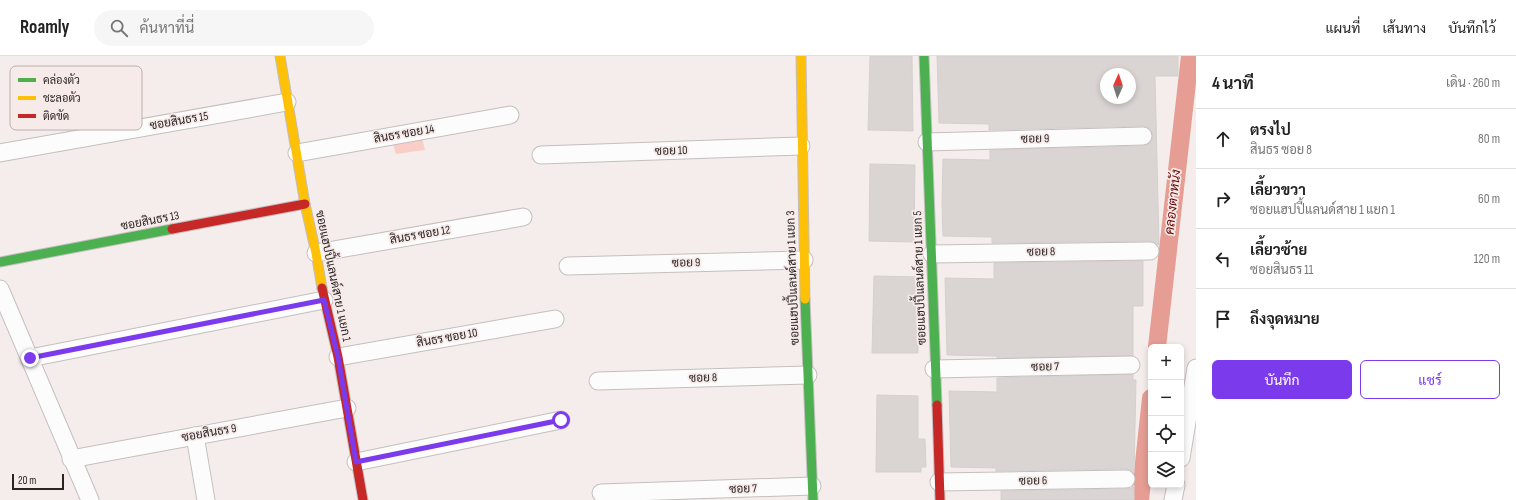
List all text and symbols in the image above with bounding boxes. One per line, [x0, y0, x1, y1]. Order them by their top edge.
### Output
search box [94, 10, 374, 46]
text: Roamly [20, 16, 70, 39]
icon: search [108, 17, 130, 39]
text: ค้นหาที่นี่ [140, 19, 194, 38]
text: แผนที่ [1325, 20, 1360, 37]
text: เส้นทาง [1382, 20, 1426, 37]
text: บันทึกไว้ [1448, 20, 1496, 37]
legend [10, 66, 142, 130]
north arrow [1100, 68, 1136, 104]
text: คล่องตัว [43, 73, 80, 87]
text: 4 นาที [1212, 74, 1254, 94]
text: เดิน · 260 m [1446, 75, 1500, 91]
text: ชะลอตัว [43, 91, 81, 105]
street label: ซอยสินธร 15 [149, 108, 210, 134]
text: ติดขัด [43, 109, 69, 123]
street label: สินธร ซอย 14 [372, 121, 435, 147]
text: ตรงไป [1250, 121, 1291, 140]
icon: ahead [1212, 128, 1234, 150]
street label: ซอย 9 [1021, 131, 1049, 147]
text: 80 m [1478, 131, 1500, 147]
text: สินธร ซอย 8 [1250, 142, 1312, 158]
street label: ซอย 10 [654, 143, 688, 159]
water label: คลองตาหนัง [1162, 168, 1184, 235]
text: เลี้ยวขวา [1250, 181, 1306, 200]
icon: right [1212, 188, 1234, 210]
text: 60 m [1478, 191, 1500, 207]
text: ซอยแฮปปี้แลนด์สาย 1 แยก 1 [1250, 202, 1395, 218]
street label: ซอยสินธร 13 [119, 208, 181, 234]
street label: ซอยแฮปปี้แลนด์สาย 1 แยก 1 [312, 208, 358, 344]
street label: ซอยแฮปปี้แลนด์สาย 1 แยก 3 [779, 210, 803, 346]
street label: ซอยแฮปปี้แลนด์สาย 1 แยก 5 [906, 210, 930, 346]
street label: สินธร ซอย 12 [388, 222, 452, 248]
text: เลี้ยวซ้าย [1250, 241, 1307, 260]
street label: ซอย 8 [1027, 244, 1055, 260]
icon: left [1212, 248, 1234, 270]
text: 120 m [1474, 251, 1500, 267]
street label: ซอย 9 [672, 255, 700, 271]
text: ซอยสินธร 11 [1250, 262, 1313, 278]
icon: arrive [1212, 308, 1234, 330]
text: ถึงจุดหมาย [1250, 310, 1320, 329]
street label: สินธร ซอย 10 [415, 325, 479, 351]
map controls [1148, 344, 1184, 488]
button: + [1148, 344, 1184, 380]
route end [21, 349, 39, 367]
street label: ซอย 7 [1031, 359, 1059, 375]
button: บันทึก [1212, 360, 1352, 399]
button: แชร์ [1360, 360, 1500, 399]
street label: ซอย 8 [689, 370, 717, 386]
button: − [1148, 380, 1184, 416]
route start [552, 411, 570, 429]
button: locate [1148, 416, 1184, 452]
street label: ซอยสินธร 9 [180, 421, 238, 445]
button: layers [1148, 452, 1184, 488]
scale bar [12, 472, 64, 491]
street label: ซอย 6 [1019, 473, 1047, 489]
text: 20 m [18, 474, 36, 487]
street label: ซอย 7 [729, 481, 757, 497]

